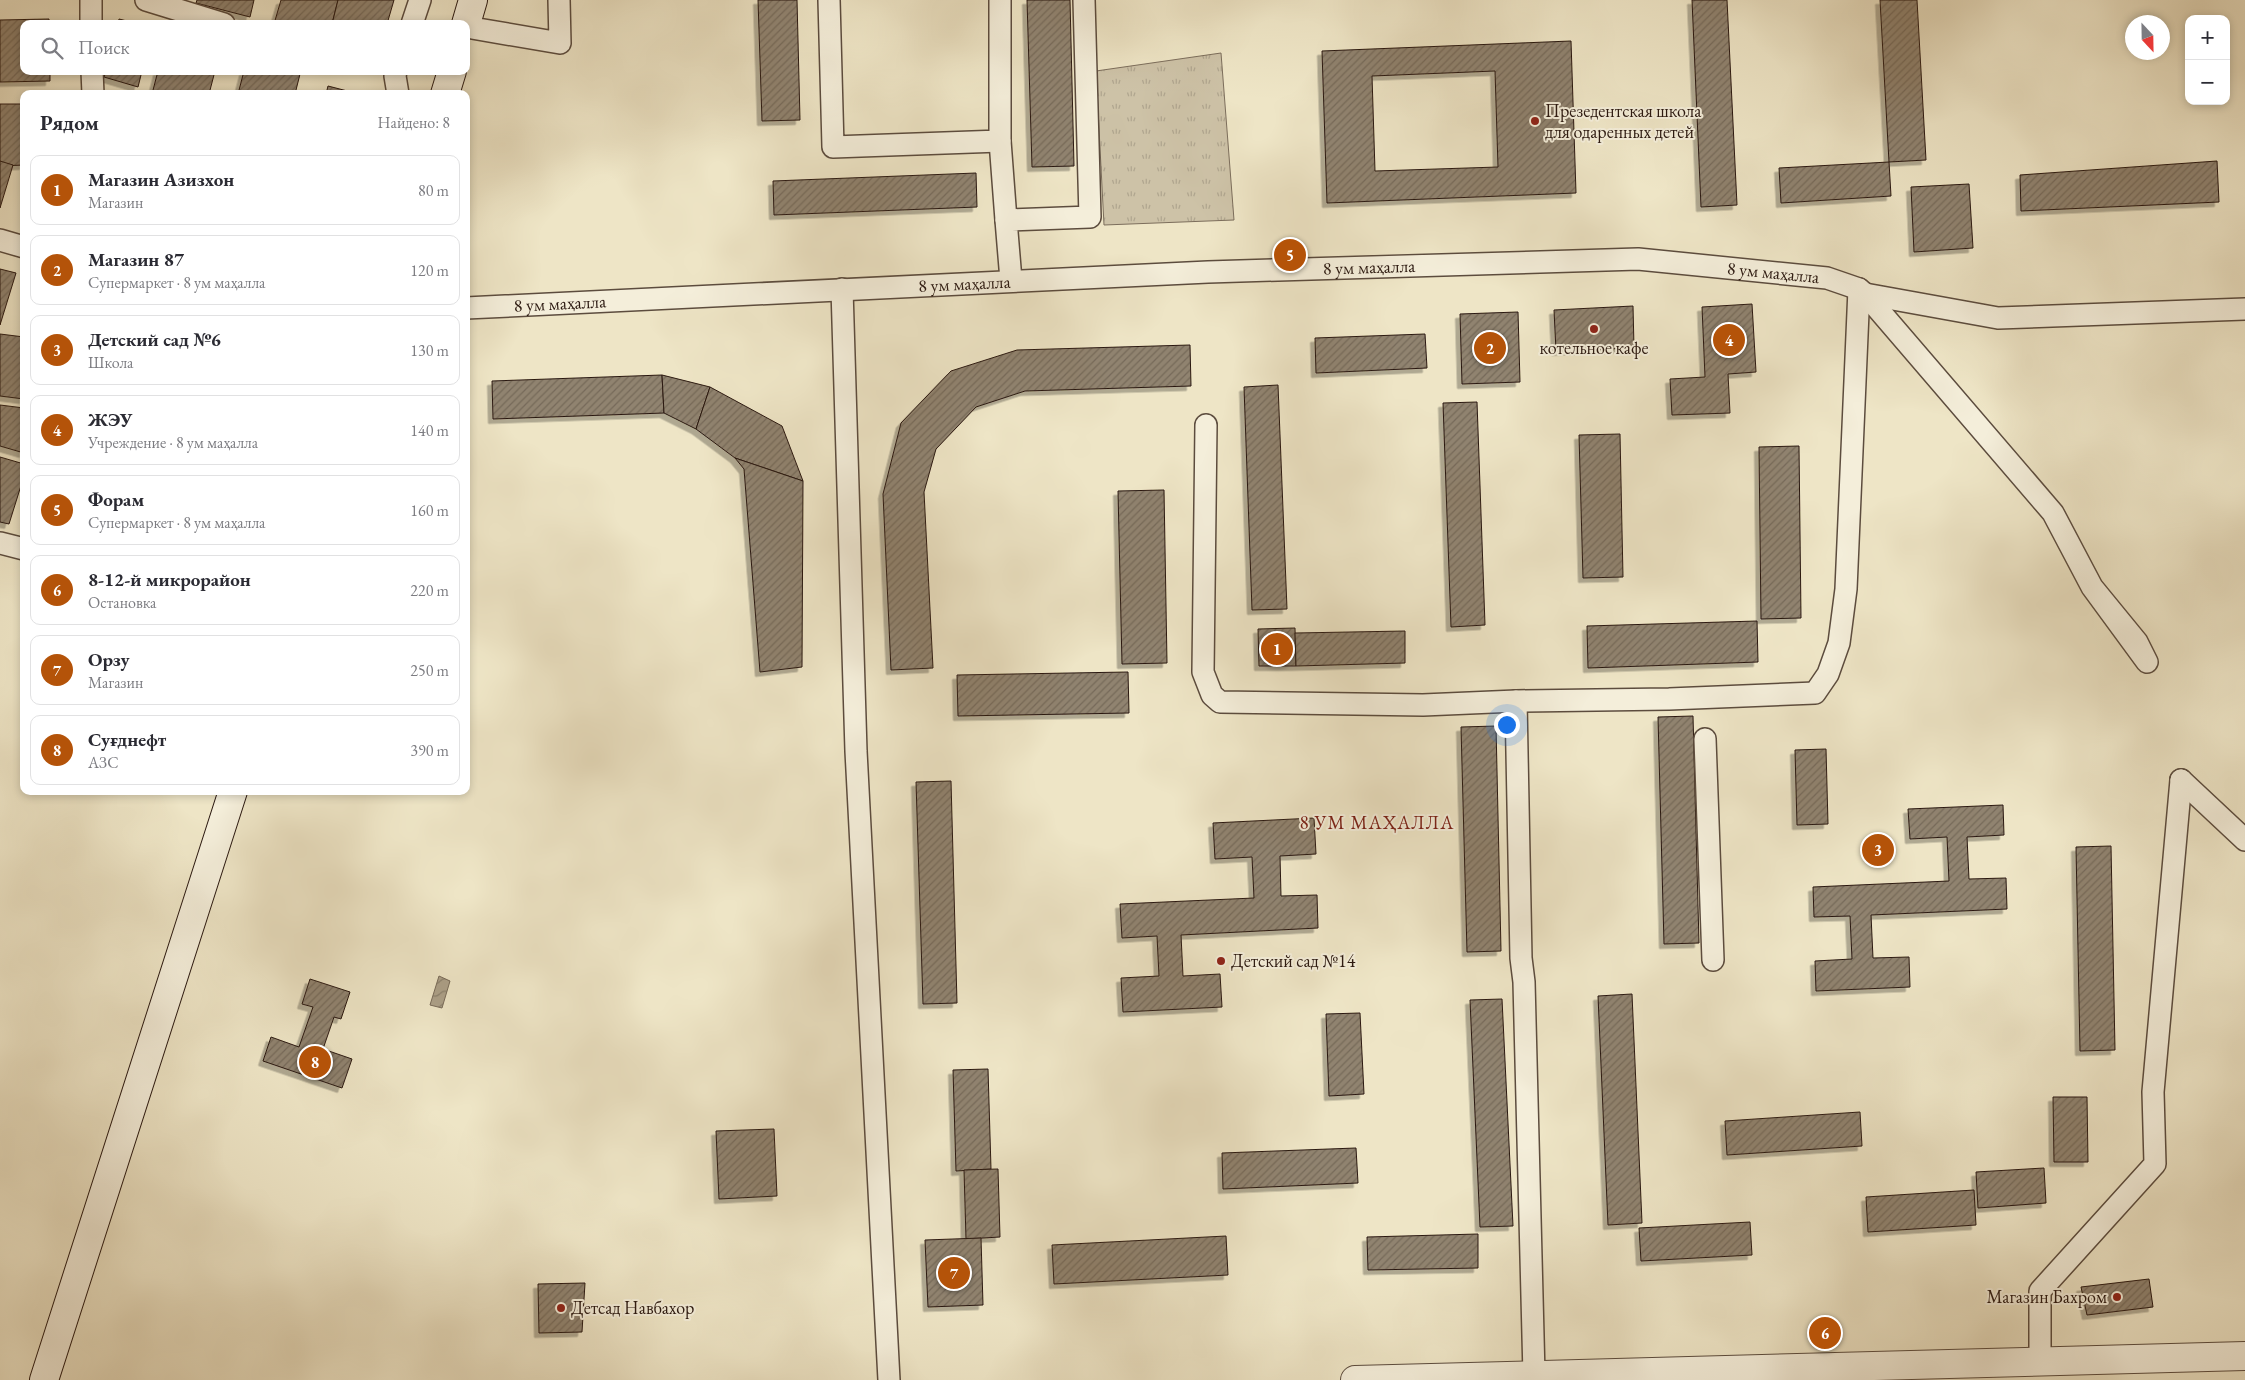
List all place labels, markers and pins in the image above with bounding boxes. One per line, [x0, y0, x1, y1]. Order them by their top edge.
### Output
place label: Презедентская школа для одаренных детей [1545, 99, 1702, 143]
marker: Презедентская школа для одаренных детей [1529, 115, 1541, 127]
pin: 5 [1274, 236, 1306, 274]
pin: 4 [1713, 321, 1745, 359]
marker: котельное кафе [1588, 323, 1600, 335]
pin: 2 [1474, 329, 1506, 367]
place label: котельное кафе [1539, 336, 1649, 359]
pin: 1 [1261, 630, 1293, 668]
pin: 3 [1862, 831, 1894, 869]
place label: Детский сад №14 [1231, 949, 1356, 972]
marker: Детский сад №14 [1215, 955, 1227, 967]
pin: 8 [299, 1043, 331, 1081]
pin: 7 [938, 1254, 970, 1292]
place label: Магазин Бахром [1986, 1285, 2108, 1308]
marker: Магазин Бахром [2111, 1291, 2123, 1303]
place label: Детсад Навбахор [571, 1296, 694, 1319]
marker: Детсад Навбахор [555, 1302, 567, 1314]
pin: 6 [1809, 1314, 1841, 1352]

